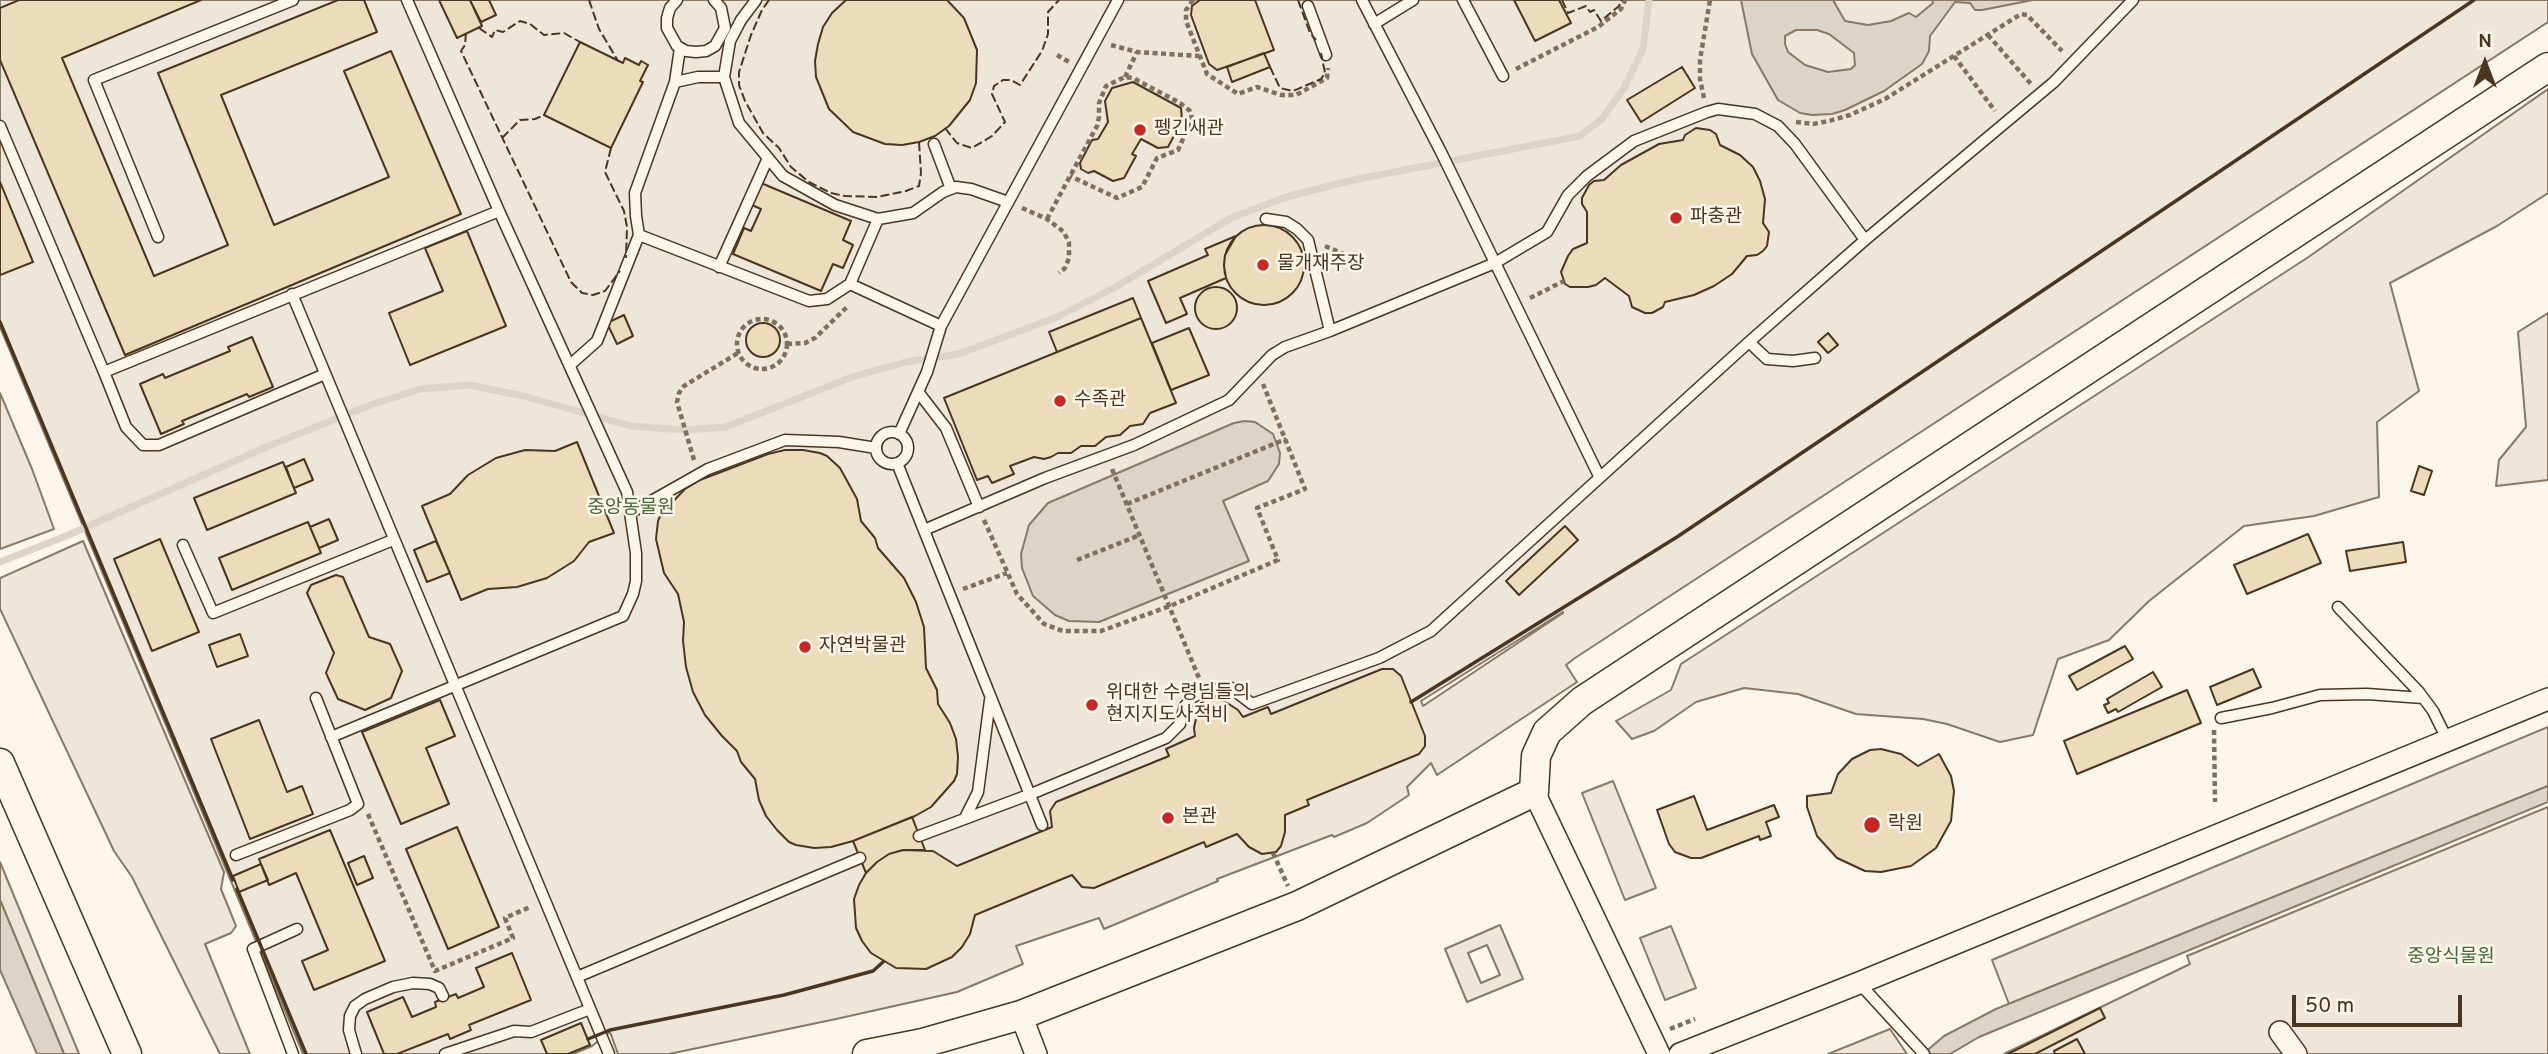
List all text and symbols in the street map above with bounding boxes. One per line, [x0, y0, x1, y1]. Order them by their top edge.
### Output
north arrow [2450, 28, 2520, 98]
text: N [2478, 30, 2492, 54]
place label: 펭긴새관 [1154, 119, 1224, 141]
marker: 펭긴새관 [1132, 122, 1148, 138]
place label: 파충관 [1690, 207, 1742, 229]
marker: 파충관 [1668, 210, 1684, 226]
place label: 물개재주장 [1277, 254, 1364, 276]
marker: 물개재주장 [1255, 257, 1271, 273]
place label: 수족관 [1074, 390, 1126, 412]
marker: 수족관 [1052, 393, 1068, 409]
park label: 중앙동물원 [587, 498, 675, 520]
place label: 자연박물관 [819, 636, 906, 658]
marker: 자연박물관 [797, 639, 813, 655]
place label: 위대한 수령님들의 현지지도사적비 [1106, 683, 1250, 727]
marker: 위대한 수령님들의 현지지도사적비 [1084, 697, 1100, 713]
place label: 본관 [1182, 807, 1217, 829]
marker: 본관 [1160, 810, 1176, 826]
place label: 락원 [1888, 814, 1923, 836]
marker: 락원 [1862, 815, 1882, 835]
park label: 중앙식물원 [2407, 947, 2495, 969]
scale bar [2296, 981, 2466, 1025]
text: 50 m [2305, 993, 2354, 1020]

